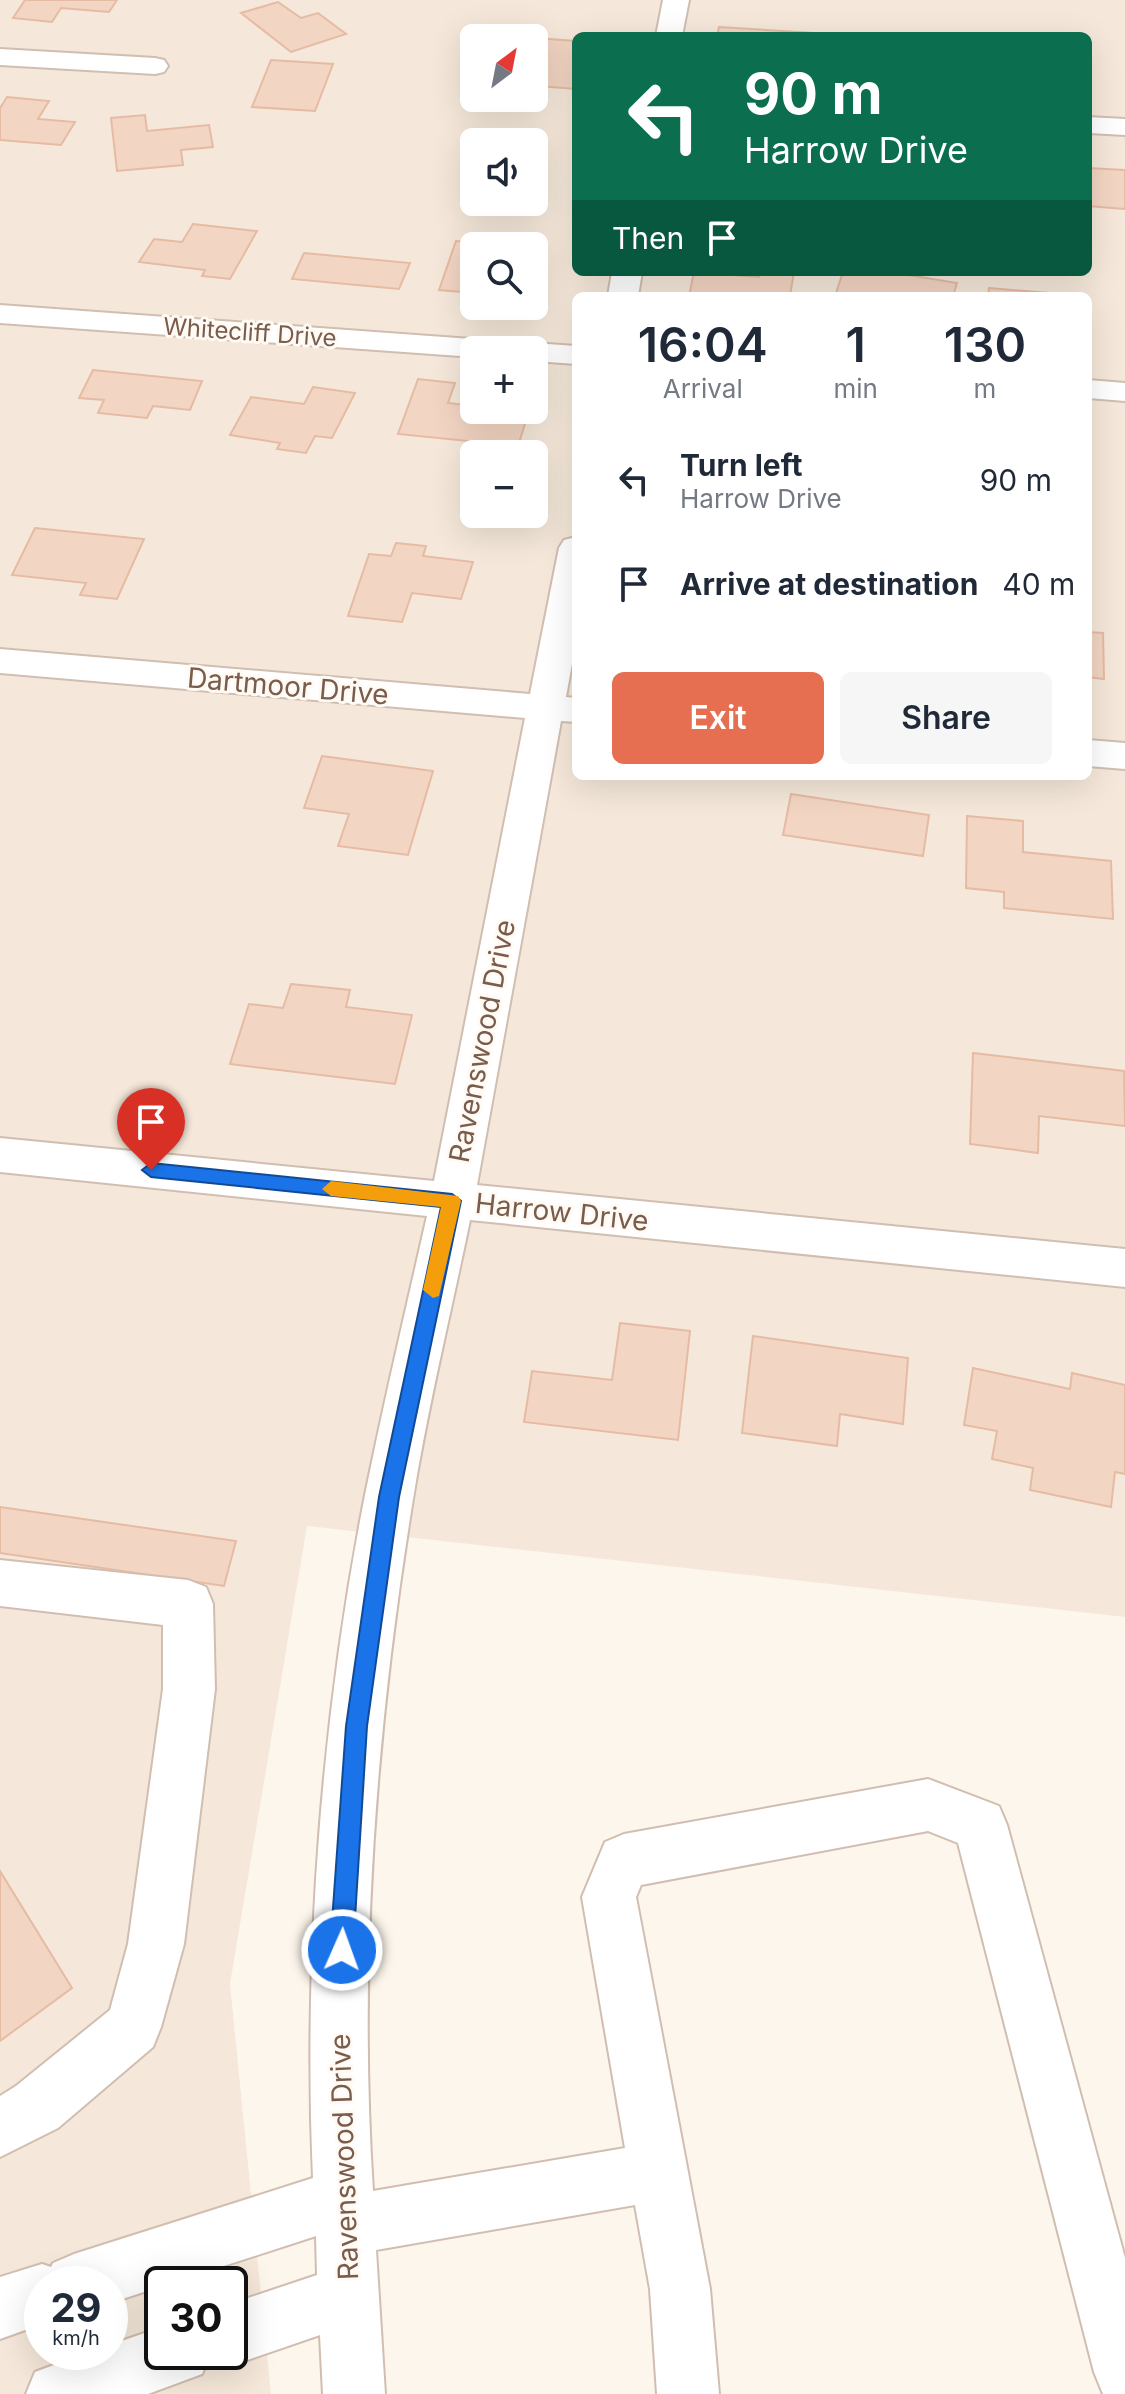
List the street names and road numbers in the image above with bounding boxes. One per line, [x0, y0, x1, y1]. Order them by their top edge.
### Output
street label: Whitecliff Drive [162, 311, 338, 353]
street label: Dartmoor Drive [186, 660, 390, 712]
street label: Ravenswood Drive [442, 917, 522, 1165]
street label: Harrow Drive [474, 1186, 650, 1238]
street label: Ravenswood Drive [323, 2033, 365, 2281]

